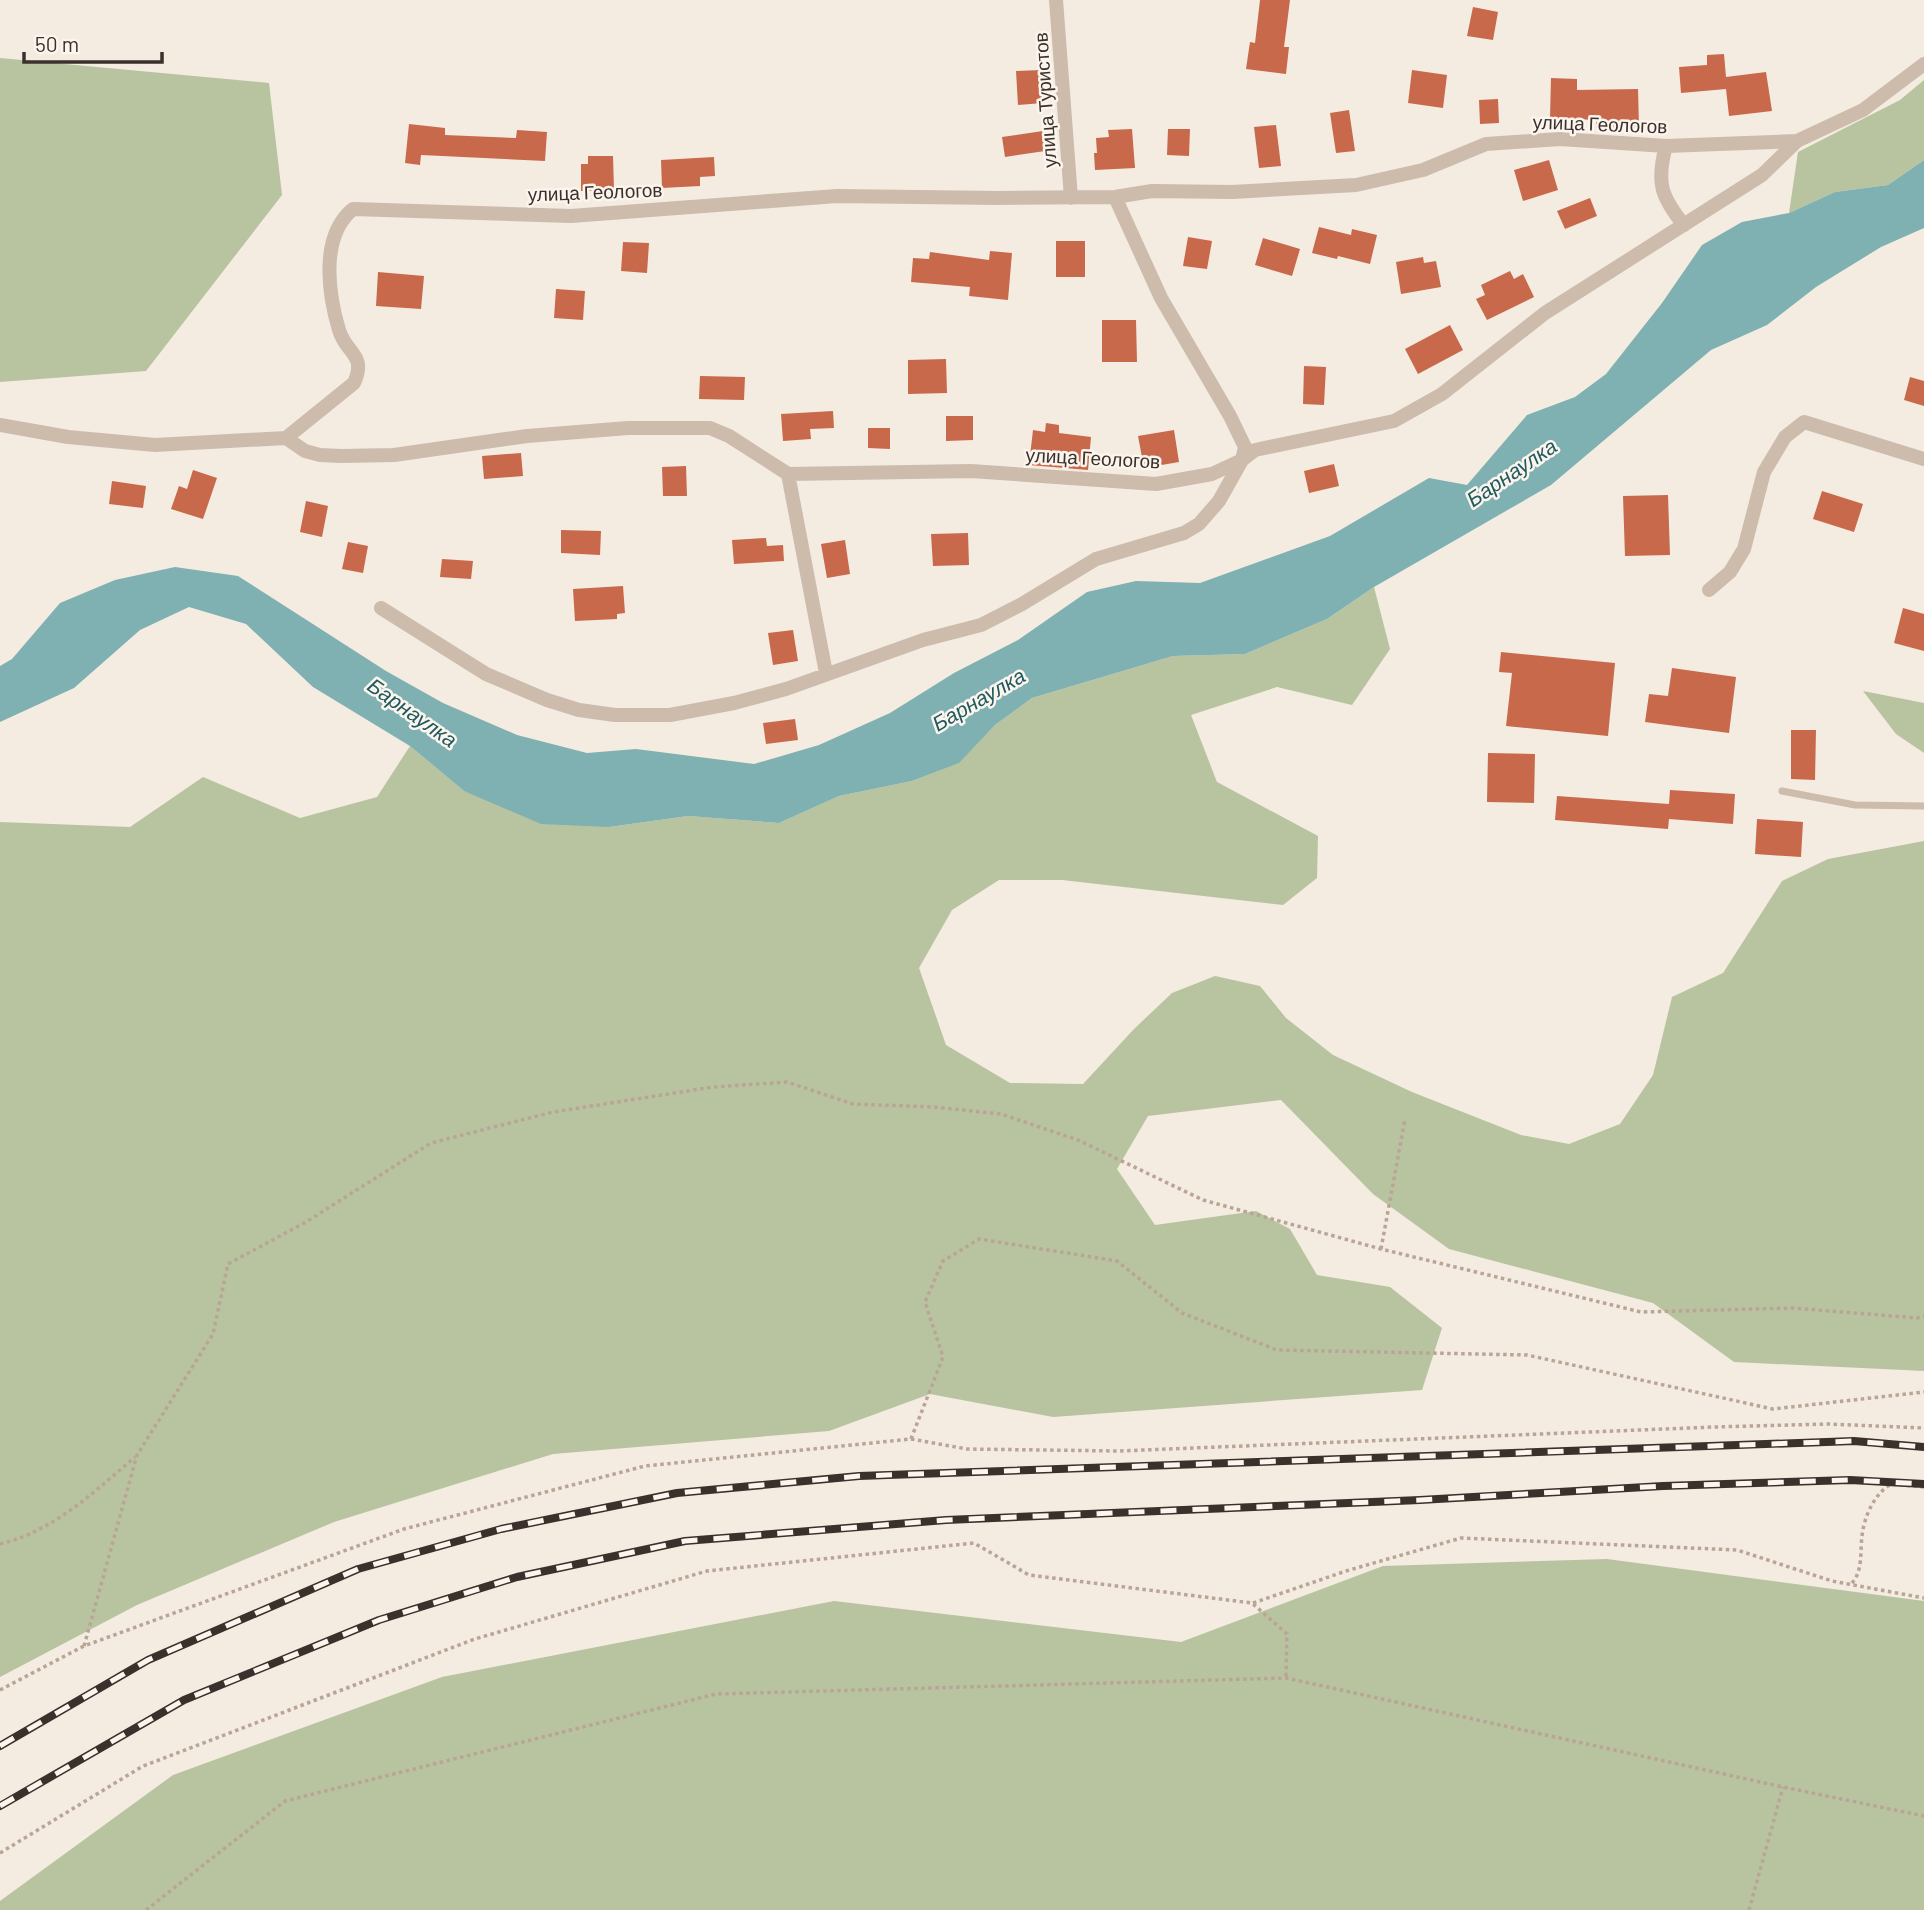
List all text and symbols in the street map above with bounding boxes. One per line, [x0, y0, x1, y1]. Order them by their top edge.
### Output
scale bar [24, 21, 163, 65]
text: 50 m [35, 31, 79, 56]
street label: улица Туристов [1028, 32, 1061, 169]
street label: улица Геологов [1532, 110, 1668, 137]
street label: улица Геологов [527, 178, 663, 205]
water label: Барнаулка [1461, 433, 1561, 511]
street label: улица Геологов [1025, 442, 1161, 473]
water label: Барнаулка [927, 662, 1029, 735]
water label: Барнаулка [363, 672, 462, 752]

